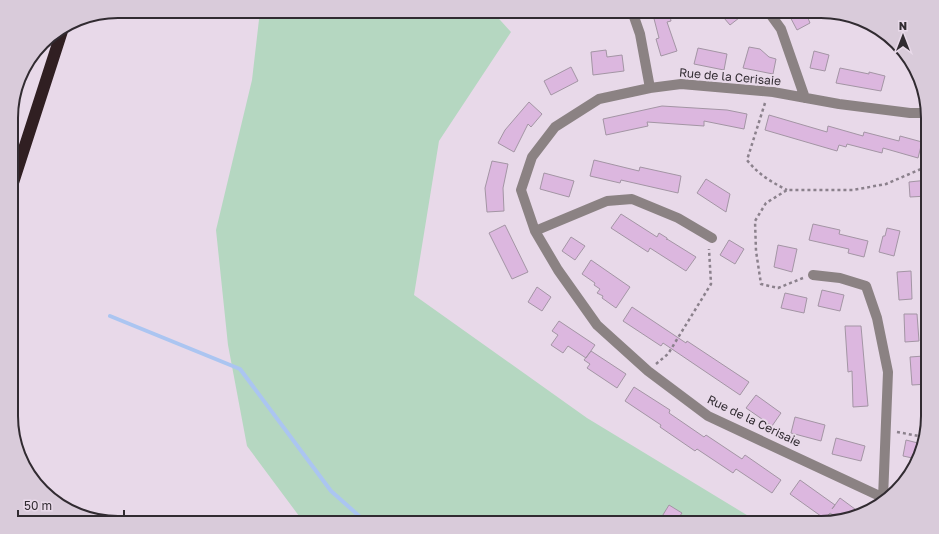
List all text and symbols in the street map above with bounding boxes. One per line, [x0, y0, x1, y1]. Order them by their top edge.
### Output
north arrow [883, 16, 923, 56]
text: N [899, 19, 907, 32]
street label: Rue de la Cerisaie [678, 65, 782, 88]
street label: Rue de la Cerisaie [705, 391, 804, 450]
scale bar [18, 492, 124, 518]
text: 50 m [24, 498, 52, 513]

